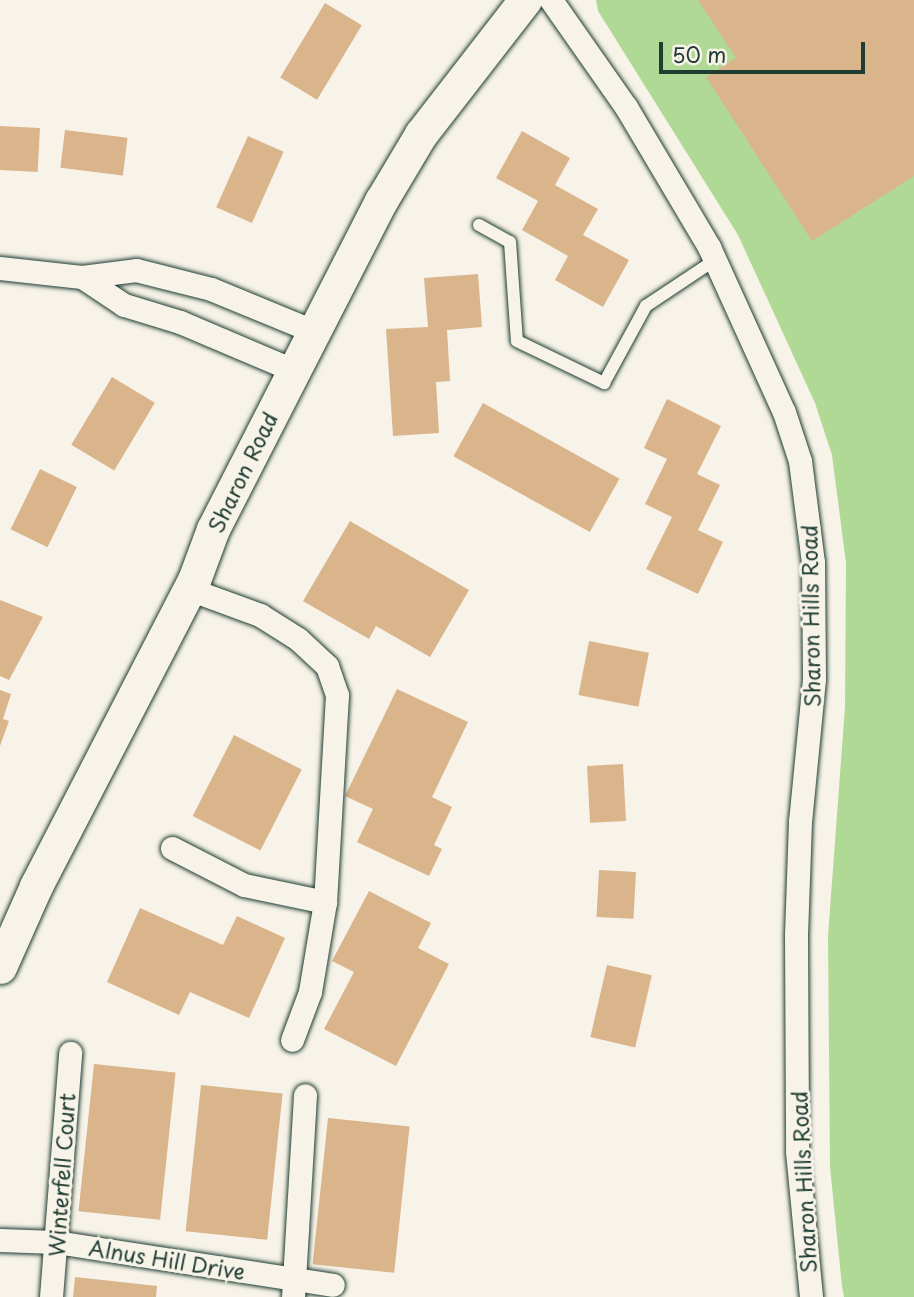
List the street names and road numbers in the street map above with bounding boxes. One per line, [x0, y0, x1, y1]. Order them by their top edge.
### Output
street label: Sharon Road [202, 408, 282, 536]
street label: Sharon Hills Road [796, 525, 824, 707]
street label: Sharon Hills Road [786, 1091, 820, 1273]
street label: Winterfell Court [43, 1093, 79, 1257]
street label: Alnus Hill Drive [87, 1234, 247, 1284]

